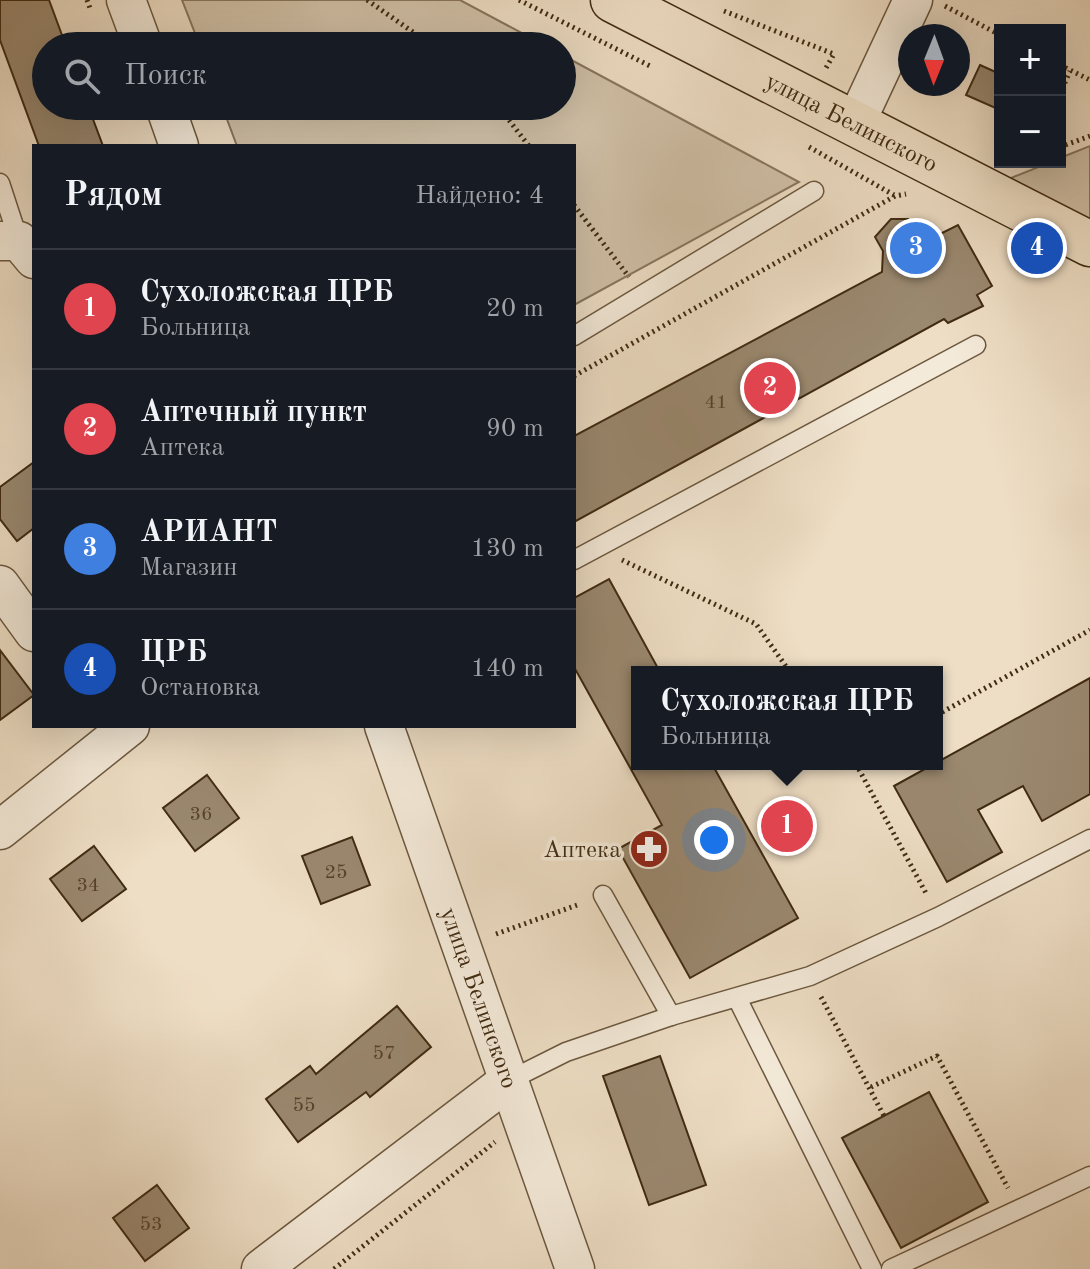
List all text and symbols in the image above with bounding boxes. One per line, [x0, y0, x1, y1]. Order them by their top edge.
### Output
north arrow [898, 24, 970, 96]
map controls [994, 24, 1066, 168]
button: + [994, 24, 1066, 96]
search box [32, 32, 576, 120]
icon: search [60, 54, 104, 98]
text: Поиск [124, 61, 207, 91]
street label: улица Белинского [761, 70, 941, 178]
button: − [994, 96, 1066, 168]
text: Рядом [64, 179, 163, 213]
text: Найдено: 4 [415, 183, 544, 209]
pin: 3 [890, 218, 942, 278]
pin: 4 [1011, 218, 1063, 278]
text: Сухоложская ЦРБ [140, 278, 393, 308]
text: 1 [82, 296, 98, 322]
text: 20 m [486, 296, 544, 322]
text: Больница [140, 315, 251, 341]
pin: 2 [744, 358, 796, 418]
house number: 41 [704, 393, 728, 413]
text: Аптечный пункт [140, 398, 367, 428]
text: 2 [82, 416, 98, 442]
text: 90 m [486, 416, 544, 442]
text: Аптека [140, 435, 224, 461]
text: АРИАНТ [140, 518, 277, 548]
text: 3 [82, 536, 98, 562]
text: 130 m [471, 536, 544, 562]
text: Магазин [140, 555, 238, 581]
text: ЦРБ [140, 638, 207, 668]
text: 4 [82, 656, 98, 682]
text: 140 m [471, 656, 544, 682]
popup [631, 666, 943, 770]
text: Остановка [140, 675, 260, 701]
text: Сухоложская ЦРБ [660, 687, 914, 717]
text: Больница [660, 724, 771, 750]
pin: 1 [761, 796, 813, 856]
house number: 36 [189, 805, 213, 825]
your location [694, 820, 734, 860]
pharmacy icon: Аптека [628, 828, 670, 870]
place label: Аптека [543, 839, 621, 863]
house number: 25 [324, 863, 348, 883]
house number: 34 [76, 876, 100, 896]
street label: улица Белинского [435, 905, 521, 1092]
house number: 57 [372, 1044, 396, 1064]
house number: 55 [292, 1096, 316, 1116]
house number: 53 [139, 1215, 163, 1235]

